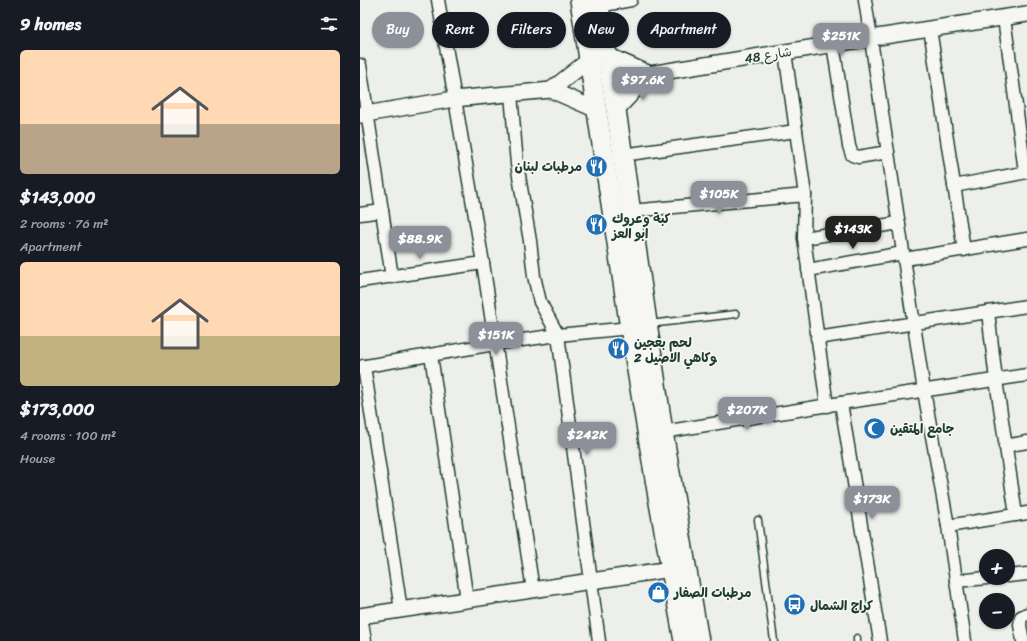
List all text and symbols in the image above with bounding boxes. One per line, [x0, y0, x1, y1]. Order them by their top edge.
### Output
text: 9 homes [20, 9, 81, 39]
chip: Buy [372, 12, 424, 48]
chip: Rent [432, 12, 489, 48]
chip: Filters [497, 12, 566, 48]
chip: New [574, 12, 629, 48]
chip: Apartment [637, 12, 731, 48]
icon: filters [318, 13, 340, 35]
pin: $251K [813, 23, 869, 57]
text: $251K [822, 24, 860, 47]
street label: شارع 48 [743, 40, 793, 70]
pin: $97.6K [610, 67, 676, 101]
text: $97.6K [621, 68, 665, 91]
icon: home [144, 76, 216, 148]
restaurant icon: مرطبات لبنان [584, 153, 610, 179]
place label: مرطبات لبنان [514, 155, 582, 178]
pin: $105K [691, 181, 747, 215]
text: $143,000 [20, 182, 96, 212]
text: $105K [700, 182, 738, 205]
place label: كبة وعروك ابو العز [610, 207, 671, 245]
text: 2 rooms · 76 m² [20, 212, 108, 235]
restaurant icon: كبة وعروك ابو العز [584, 212, 610, 238]
pin: $143K [825, 216, 881, 250]
text: $143K [834, 217, 872, 240]
pin: $88.9K [387, 226, 453, 260]
text: $88.9K [398, 227, 442, 250]
text: Apartment [20, 235, 81, 258]
icon: home [144, 288, 216, 360]
pin: $151K [468, 322, 524, 356]
text: $151K [478, 323, 514, 346]
place label: لحم بعجين وكاهي الاصيل 2 [633, 331, 718, 370]
restaurant icon: لحم بعجين وكاهي الاصيل 2 [606, 336, 632, 362]
text: $173,000 [20, 394, 95, 424]
pin: $207K [719, 397, 775, 431]
text: $207K [727, 398, 767, 421]
mosque icon: جامع المتقين [861, 415, 887, 441]
place label: جامع المتقين [890, 417, 955, 440]
pin: $242K [559, 422, 615, 456]
text: $242K [567, 423, 607, 446]
text: 4 rooms · 100 m² [20, 424, 116, 447]
text: House [20, 447, 55, 470]
pin: $173K [844, 486, 900, 520]
text: $173K [854, 487, 890, 510]
map controls [979, 549, 1015, 629]
button: + [979, 549, 1015, 585]
shop icon: مرطبات الصفار [645, 579, 671, 605]
place label: مرطبات الصفار [673, 581, 752, 604]
bus stop icon: كراج الشمال [782, 592, 808, 618]
button: − [979, 593, 1015, 629]
place label: كراج الشمال [810, 594, 873, 617]

